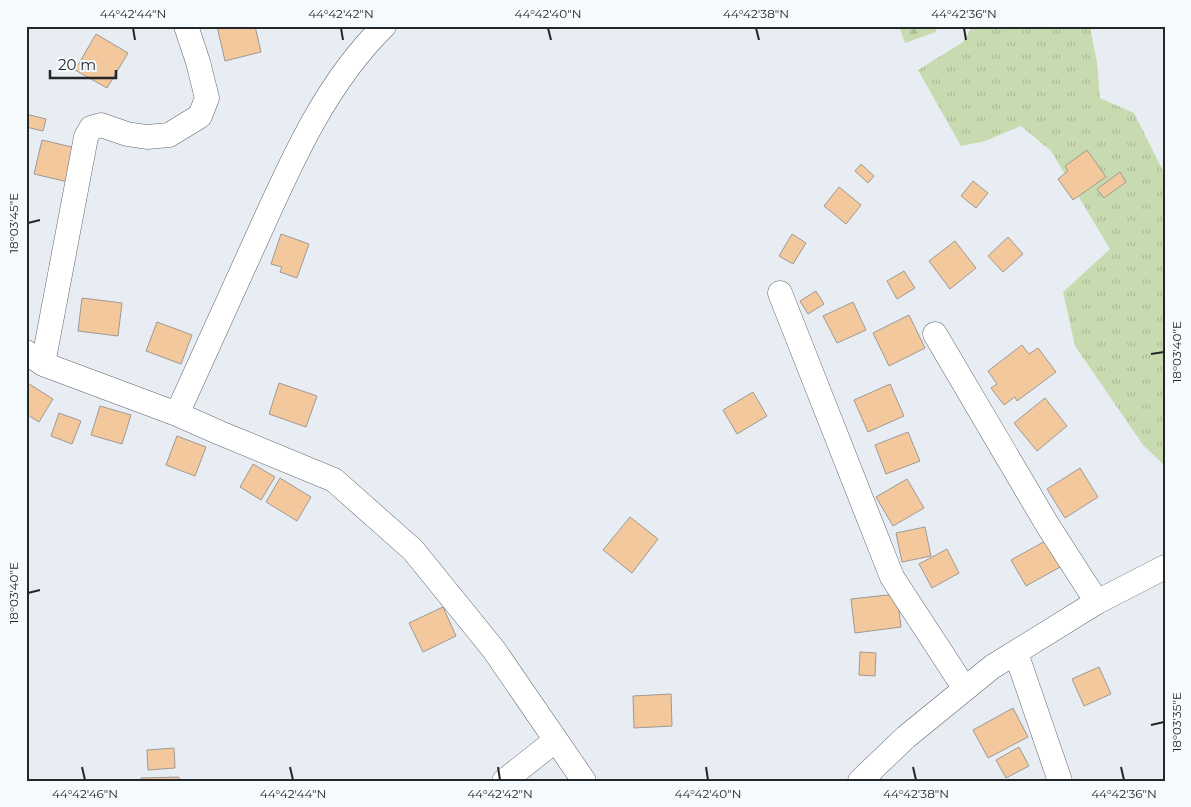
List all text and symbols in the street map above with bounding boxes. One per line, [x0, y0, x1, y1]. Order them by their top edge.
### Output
text: 44°42'44"N [100, 6, 166, 21]
text: 44°42'42"N [308, 6, 374, 21]
text: 44°42'40"N [515, 6, 581, 21]
text: 44°42'38"N [723, 6, 789, 21]
text: 44°42'36"N [931, 6, 997, 21]
scale bar [50, 48, 116, 80]
text: 20 m [58, 55, 96, 74]
text: 18°03'45"E [6, 193, 21, 253]
text: 18°03'40"E [1169, 321, 1184, 383]
text: 18°03'40"E [6, 562, 21, 624]
text: 18°03'35"E [1169, 692, 1184, 752]
text: 44°42'46"N [52, 786, 118, 801]
text: 44°42'44"N [260, 786, 326, 801]
text: 44°42'42"N [467, 786, 533, 801]
text: 44°42'40"N [675, 786, 741, 801]
text: 44°42'38"N [883, 786, 949, 801]
text: 44°42'36"N [1091, 786, 1157, 801]

